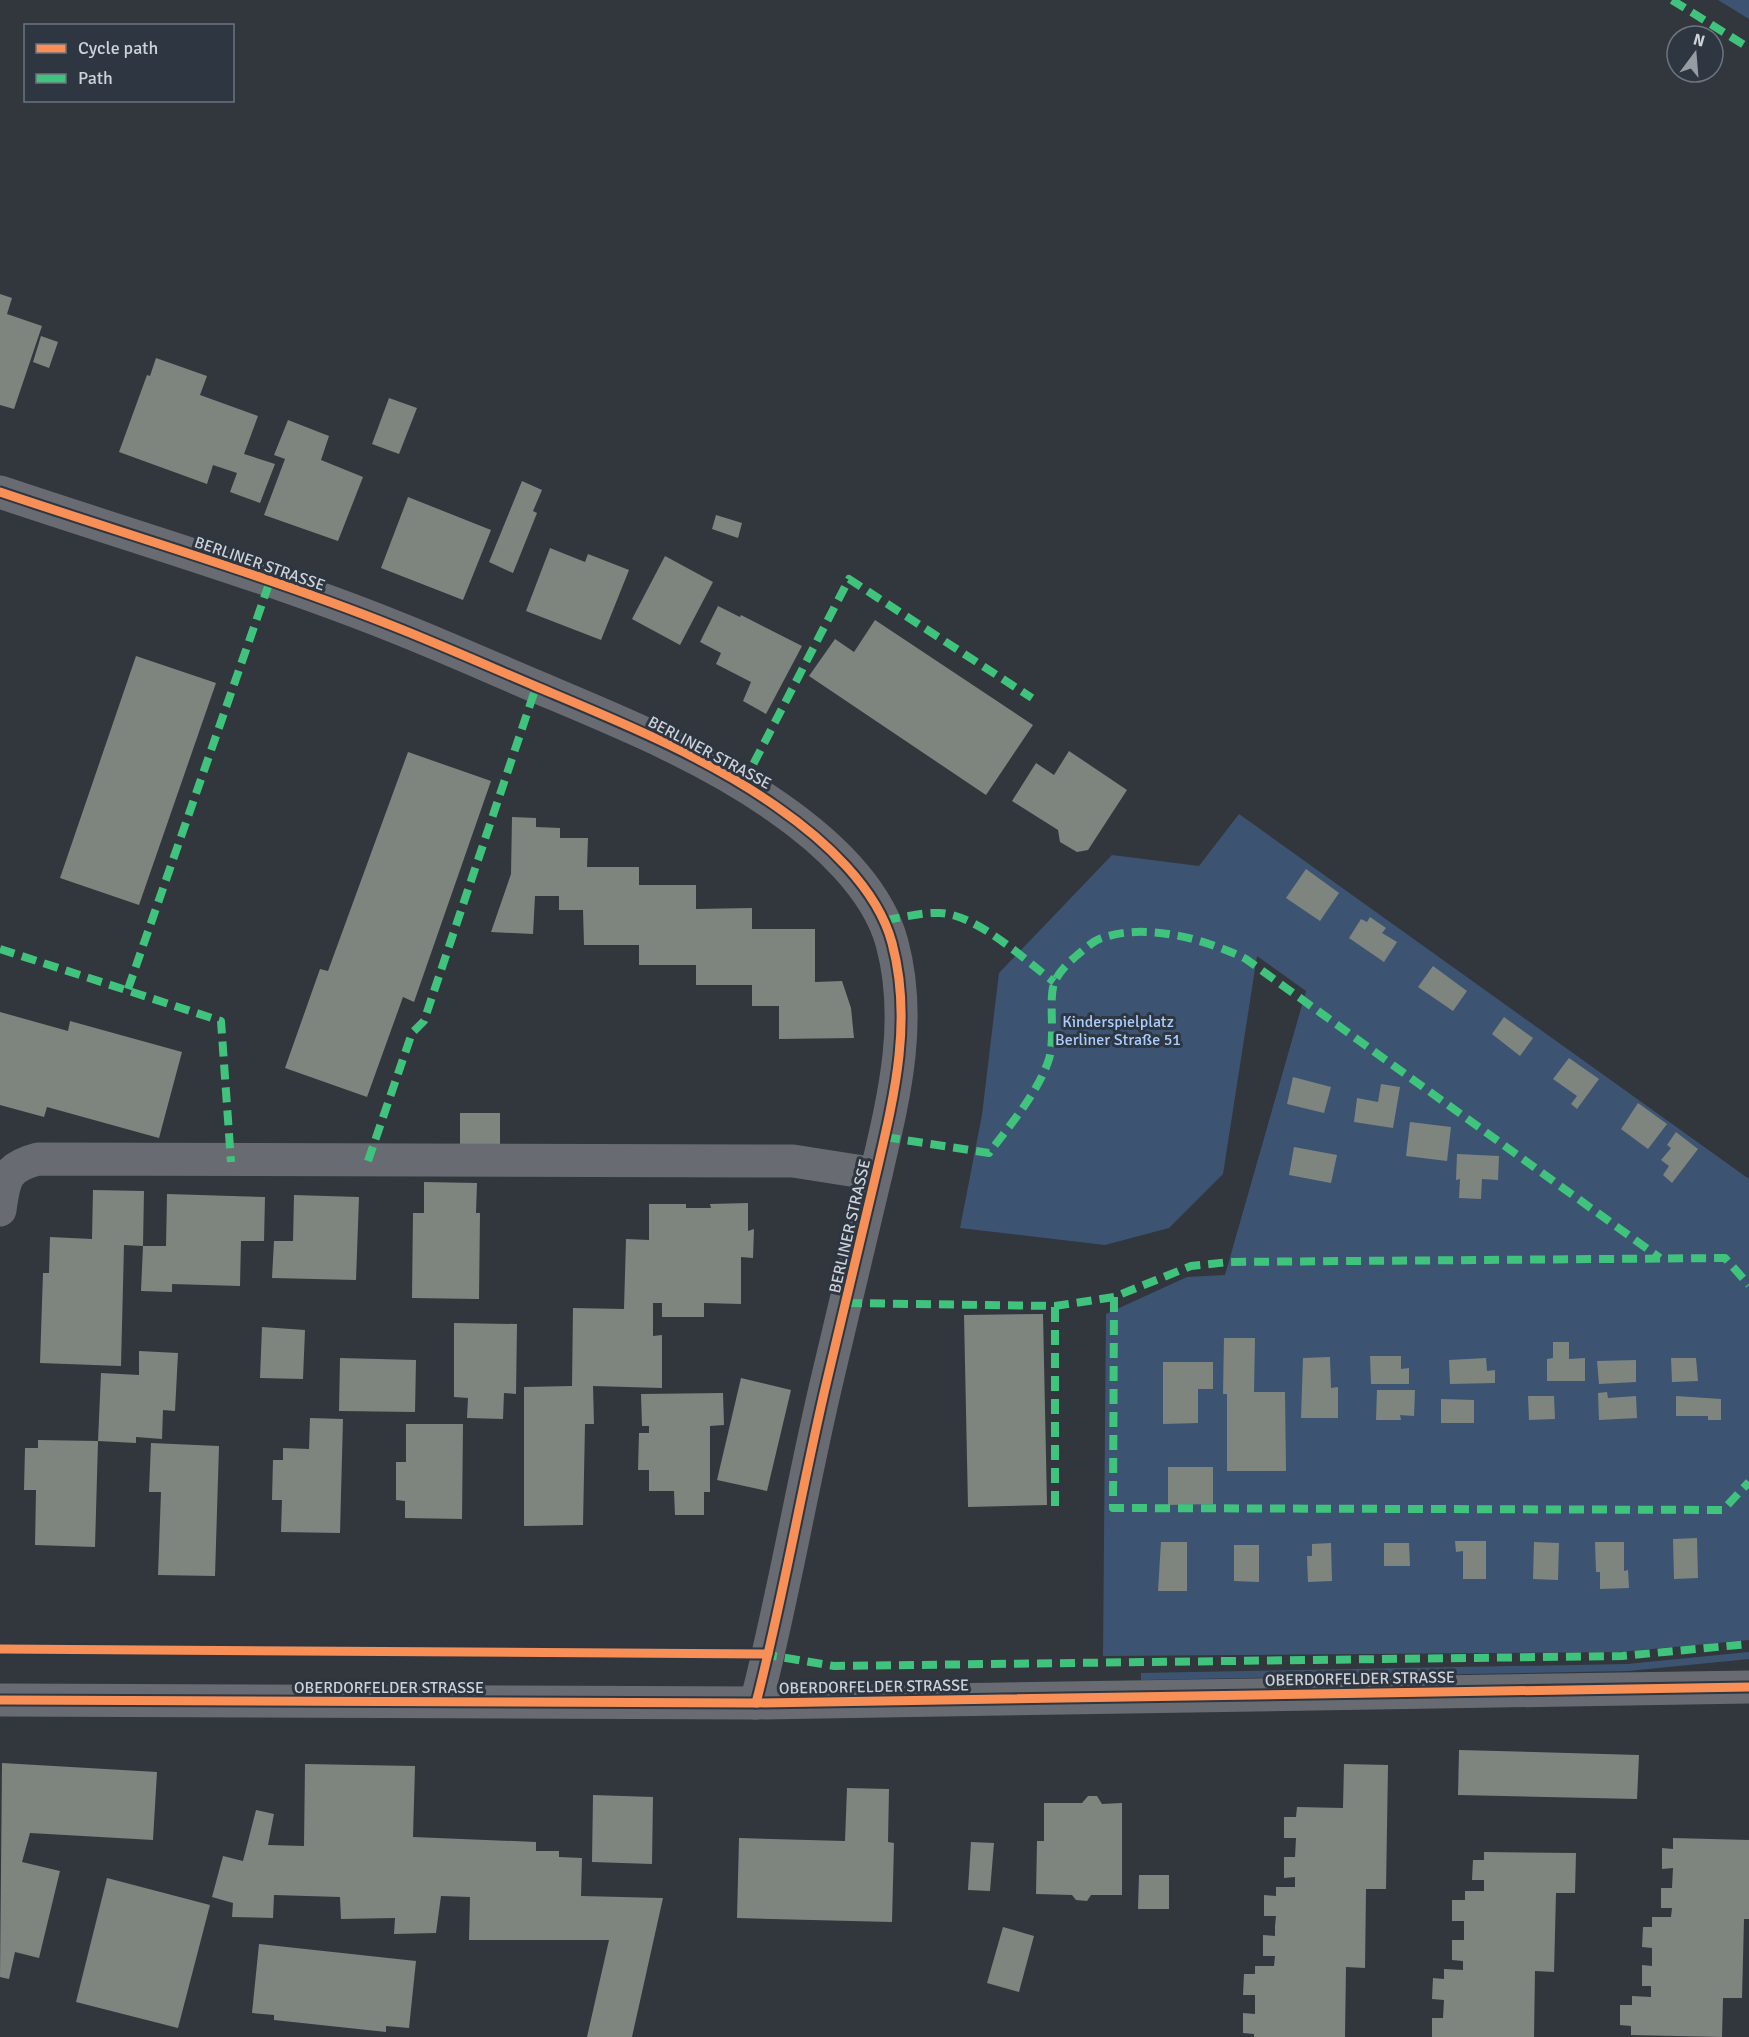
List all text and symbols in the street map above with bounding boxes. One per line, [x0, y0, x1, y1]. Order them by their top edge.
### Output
legend [24, 24, 234, 102]
north arrow [1665, 24, 1725, 84]
text: N [1691, 29, 1707, 52]
text: Cycle path [78, 37, 158, 59]
text: Path [78, 67, 113, 89]
street label: BERLINER STRASSE [192, 532, 328, 596]
street label: BERLINER STRASSE [644, 712, 775, 794]
park label: Kinderspielplatz Berliner Straße 51 [1055, 1012, 1181, 1050]
street label: BERLINER STRASSE [825, 1157, 875, 1295]
street label: OBERDORFELDER STRASSE [1265, 1667, 1455, 1691]
street label: OBERDORFELDER STRASSE [779, 1675, 969, 1699]
street label: OBERDORFELDER STRASSE [294, 1678, 484, 1698]

